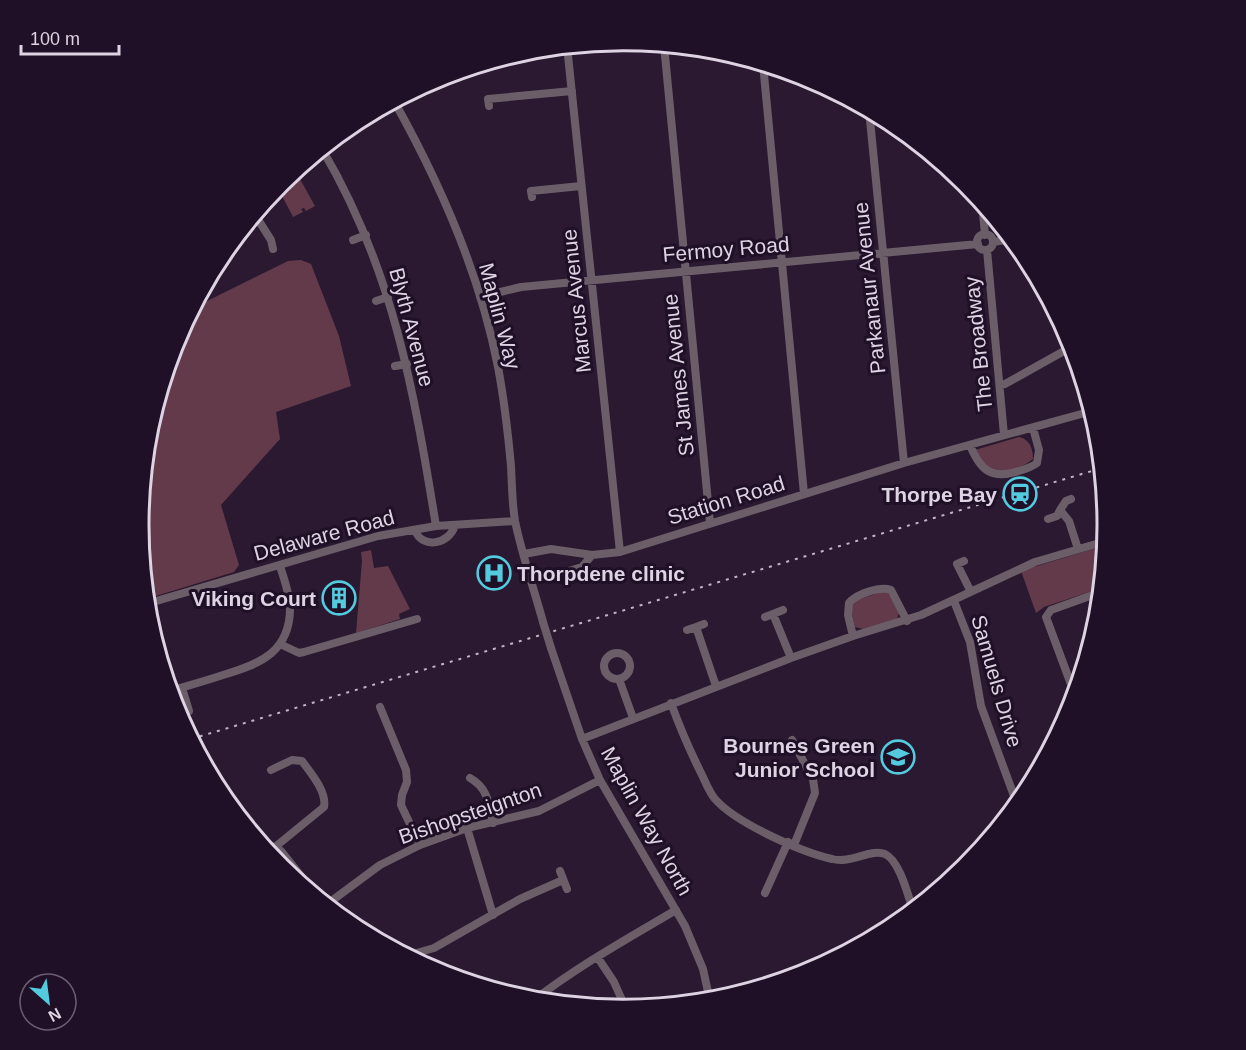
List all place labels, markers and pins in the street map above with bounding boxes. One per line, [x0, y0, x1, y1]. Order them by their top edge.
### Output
station icon: Thorpe Bay [1002, 476, 1038, 512]
place label: Thorpe Bay [881, 483, 997, 506]
hospital icon: Thorpdene clinic [476, 555, 512, 591]
place label: Thorpdene clinic [517, 562, 685, 585]
building icon: Viking Court [321, 580, 357, 616]
place label: Viking Court [192, 587, 316, 610]
place label: Bournes Green Junior School [723, 734, 875, 781]
school or university icon: Bournes Green Junior School [880, 739, 916, 775]

